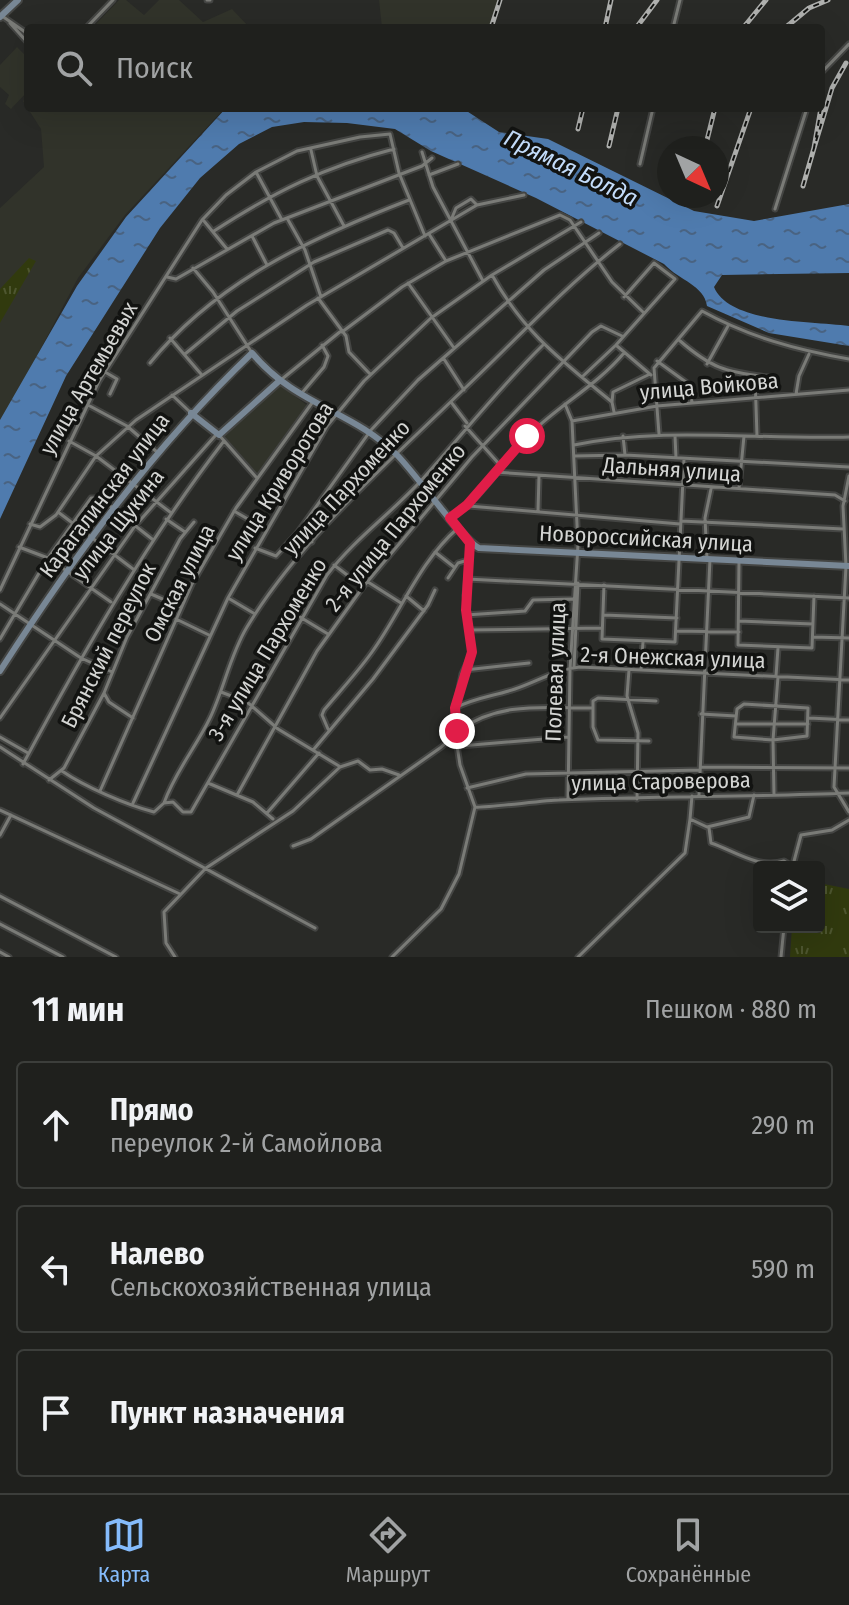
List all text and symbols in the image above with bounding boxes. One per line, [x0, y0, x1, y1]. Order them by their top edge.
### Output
search box [24, 24, 825, 112]
icon: search [52, 46, 96, 90]
text: Поиск [116, 50, 193, 86]
water label: Прямая Болда [500, 124, 642, 212]
north arrow [657, 136, 729, 208]
street label: улица Артемьевых [34, 297, 143, 460]
street label: улица Войкова [639, 367, 779, 406]
street label: улица Криворотова [220, 397, 339, 566]
street label: Карагалинская улица [34, 408, 175, 583]
street label: улица Пархоменко [277, 414, 416, 560]
route start [509, 418, 545, 454]
street label: 2-я улица Пархоменко [319, 438, 471, 617]
street label: Дальняя улица [601, 451, 742, 488]
street label: улица Щукина [67, 464, 170, 585]
street label: Новороссийская улица [538, 519, 754, 558]
street label: Омская улица [138, 520, 221, 647]
street label: 3-я улица Пархоменко [202, 553, 333, 746]
street label: Брянский переулок [55, 557, 162, 732]
street label: Полевая улица [540, 602, 571, 742]
street label: 2-я Онежская улица [580, 641, 766, 674]
route end [439, 713, 475, 749]
street label: улица Староверова [571, 766, 751, 797]
map controls [753, 861, 825, 933]
button: layers [753, 861, 825, 933]
text: 11 мин [32, 989, 124, 1030]
text: Пешком · 880 m [645, 994, 817, 1025]
text: Прямо [110, 1092, 194, 1128]
icon: ahead [34, 1103, 78, 1147]
text: 290 m [751, 1110, 815, 1141]
text: переулок 2-й Самойлова [110, 1128, 383, 1159]
text: Налево [110, 1236, 205, 1272]
icon: left [34, 1247, 78, 1291]
text: 590 m [751, 1254, 815, 1285]
text: Сельскохозяйственная улица [110, 1272, 432, 1303]
icon: arrive [34, 1391, 78, 1435]
text: Пункт назначения [110, 1395, 345, 1431]
tab: Карта [98, 1513, 150, 1588]
tab: Маршрут [346, 1513, 430, 1588]
tab: Сохранённые [626, 1513, 751, 1588]

